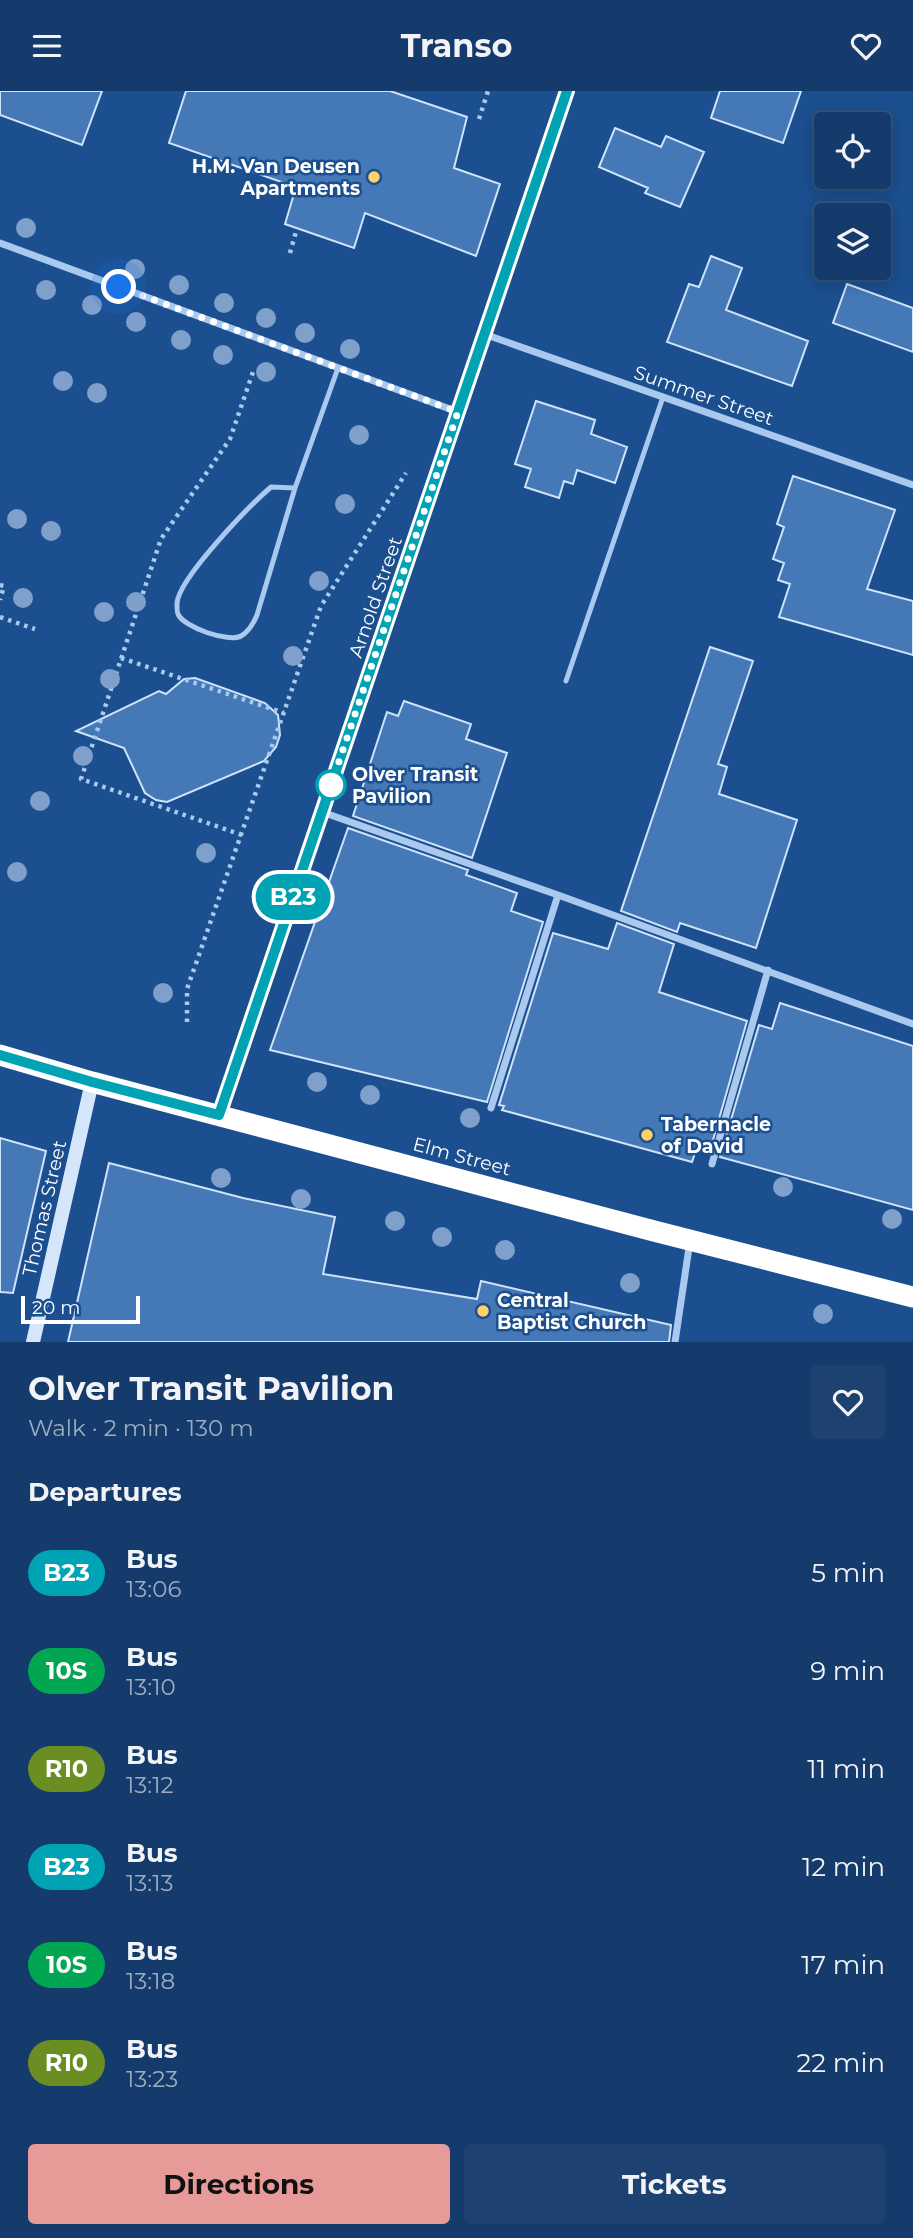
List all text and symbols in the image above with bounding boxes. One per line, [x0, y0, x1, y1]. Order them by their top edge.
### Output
text: Transo [401, 26, 512, 65]
icon: menu [28, 27, 66, 65]
icon: heart [847, 27, 885, 65]
map controls [814, 112, 891, 280]
button: locate [814, 112, 891, 189]
place label: H.M. Van Deusen Apartments [192, 155, 360, 200]
marker: H.M. Van Deusen Apartments [366, 169, 382, 185]
button: layers [814, 203, 891, 280]
your location [101, 269, 136, 304]
street label: Summer Street [631, 361, 777, 430]
street label: Arnold Street [344, 533, 407, 661]
place label: Olver Transit Pavilion [352, 763, 478, 808]
marker: Olver Transit Pavilion [316, 770, 346, 800]
line badge: B23 [253, 874, 333, 920]
text: B23 [270, 882, 316, 911]
place label: Tabernacle of David [661, 1113, 771, 1158]
marker: Tabernacle of David [639, 1127, 655, 1143]
street label: Elm Street [410, 1132, 514, 1181]
street label: Thomas Street [18, 1138, 71, 1278]
place label: Central Baptist Church [497, 1289, 646, 1334]
scale bar [21, 1293, 140, 1325]
text: 20 m [32, 1296, 80, 1319]
marker: Central Baptist Church [475, 1303, 491, 1319]
button: heart [811, 1365, 885, 1439]
text: Olver Transit Pavilion [28, 1368, 394, 1408]
text: Walk · 2 min · 130 m [28, 1414, 254, 1442]
text: Departures [28, 1476, 182, 1508]
text: Bus [126, 1543, 178, 1575]
text: 5 min [811, 1557, 885, 1589]
text: B23 [43, 1558, 90, 1587]
text: 13:06 [126, 1575, 181, 1603]
text: Bus [126, 1641, 178, 1673]
text: 9 min [810, 1655, 885, 1687]
text: 10S [46, 1656, 87, 1685]
text: 13:10 [126, 1673, 176, 1701]
text: Bus [126, 1739, 178, 1771]
text: 11 min [807, 1753, 885, 1785]
text: R10 [45, 1754, 88, 1783]
text: 13:12 [126, 1771, 174, 1799]
text: Bus [126, 1837, 178, 1869]
text: 12 min [802, 1851, 885, 1883]
text: B23 [43, 1852, 90, 1881]
text: 13:13 [126, 1869, 173, 1897]
text: Bus [126, 1935, 178, 1967]
text: 17 min [801, 1949, 885, 1981]
text: 10S [46, 1950, 87, 1979]
text: 13:18 [126, 1967, 175, 1995]
text: Bus [126, 2033, 178, 2065]
text: 22 min [796, 2047, 885, 2079]
text: R10 [45, 2048, 88, 2077]
text: 13:23 [126, 2065, 178, 2093]
button: Directions [28, 2144, 450, 2224]
button: Tickets [464, 2144, 885, 2224]

